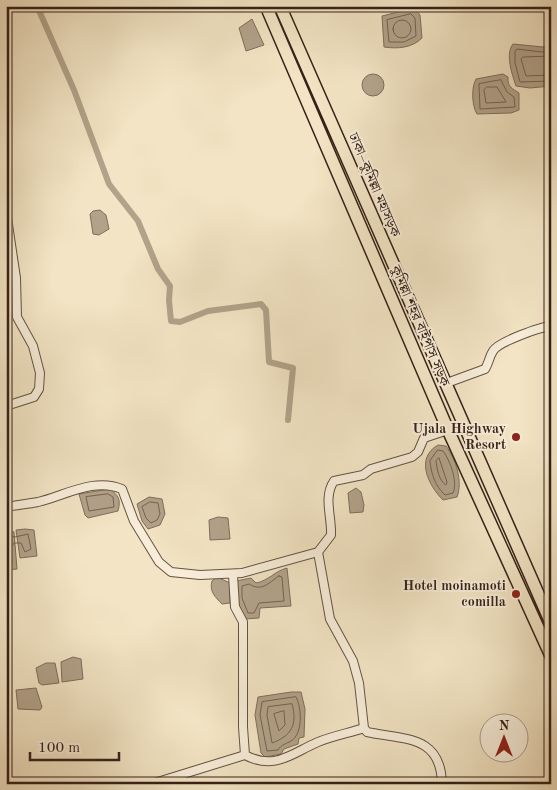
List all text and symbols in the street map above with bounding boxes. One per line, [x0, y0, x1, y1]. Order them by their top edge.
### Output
street label: ঢাকা–কুমিল্লা মহাসড়ক [345, 129, 404, 240]
street label: কুমিল্লা শহর বাইপাস সড়ক [387, 261, 455, 390]
place label: Ujala Highway Resort [412, 422, 506, 452]
marker: Ujala Highway Resort [510, 431, 522, 443]
place label: Hotel moinamoti comilla [403, 579, 506, 609]
marker: Hotel moinamoti comilla [510, 588, 522, 600]
north arrow [480, 712, 530, 762]
text: N [499, 719, 510, 733]
scale bar [30, 730, 119, 762]
text: 100 m [38, 741, 80, 756]

